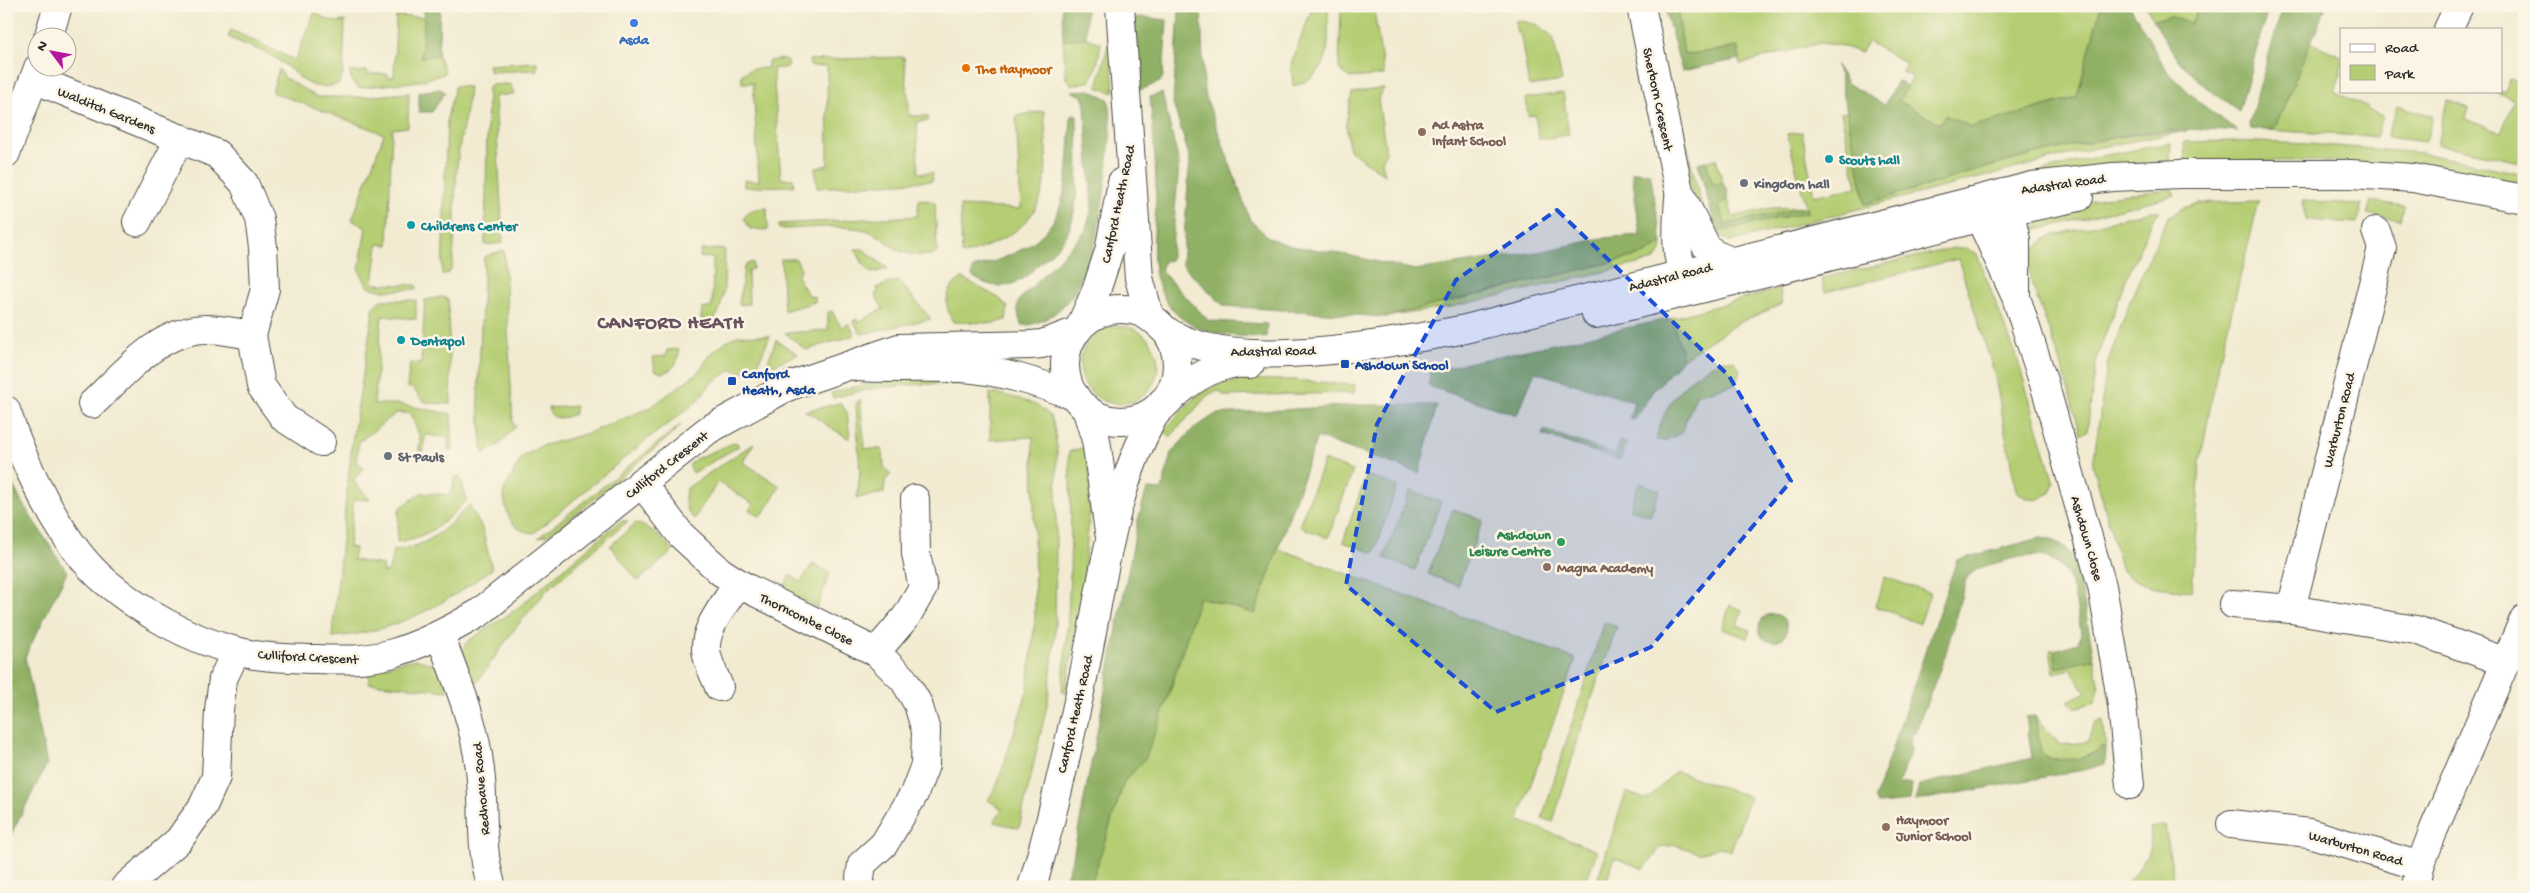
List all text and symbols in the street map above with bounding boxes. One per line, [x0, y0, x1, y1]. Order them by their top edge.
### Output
marker: Asda [628, 17, 640, 29]
north arrow [28, 28, 78, 78]
legend [2340, 28, 2502, 92]
place label: Asda [618, 33, 650, 50]
text: N [33, 38, 53, 55]
text: Road [2385, 40, 2419, 58]
street label: Sherborn Crescent [1637, 46, 1676, 154]
marker: The Haymoor [960, 62, 972, 74]
place label: The Haymoor [975, 62, 1054, 79]
text: Park [2384, 66, 2415, 84]
street label: Walditch Gardens [55, 84, 158, 139]
place label: Ad Astra Infant School [1431, 118, 1506, 151]
marker: Ad Astra Infant School [1416, 126, 1428, 138]
street label: Canford Heath Road [1099, 142, 1141, 265]
marker: Scouts hall [1823, 153, 1835, 165]
place label: Scouts hall [1839, 153, 1900, 170]
street label: Adastral Road [2020, 171, 2108, 200]
marker: Kingdom hall [1738, 177, 1750, 189]
place label: Kingdom hall [1753, 177, 1830, 194]
marker: Childrens Center [405, 219, 417, 231]
place label: Childrens Center [420, 219, 519, 236]
street label: Adastral Road [1627, 259, 1716, 297]
district label: CANFORD HEATH [597, 313, 745, 336]
marker: Dentapol [395, 334, 407, 346]
place label: Dentapol [409, 334, 465, 351]
street label: Adastral Road [1230, 343, 1317, 362]
marker: Ashdown School [1339, 358, 1351, 370]
place label: Ashdown School [1354, 358, 1449, 375]
place label: Canford Heath, Asda [741, 367, 817, 400]
street label: Warburton Road [2320, 370, 2361, 470]
marker: Canford Heath, Asda [726, 375, 738, 387]
street label: Culliford Crescent [623, 427, 713, 504]
marker: St Pauls [382, 450, 394, 462]
place label: St Pauls [398, 450, 445, 467]
street label: Ashdown Close [2065, 494, 2106, 584]
place label: Ashdown Leisure Centre [1469, 528, 1552, 561]
marker: Ashdown Leisure Centre [1555, 536, 1567, 548]
marker: Magna Academy [1541, 561, 1553, 573]
place label: Magna Academy [1557, 561, 1653, 578]
street label: Thorncombe Close [755, 590, 856, 651]
street label: Culliford Crescent [257, 647, 360, 670]
street label: Canford Heath Road [1055, 652, 1099, 775]
street label: Redhoave Road [470, 740, 495, 836]
place label: Haymoor Junior School [1895, 813, 1972, 846]
marker: Haymoor Junior School [1880, 821, 1892, 833]
street label: Warburton Road [2306, 828, 2406, 871]

